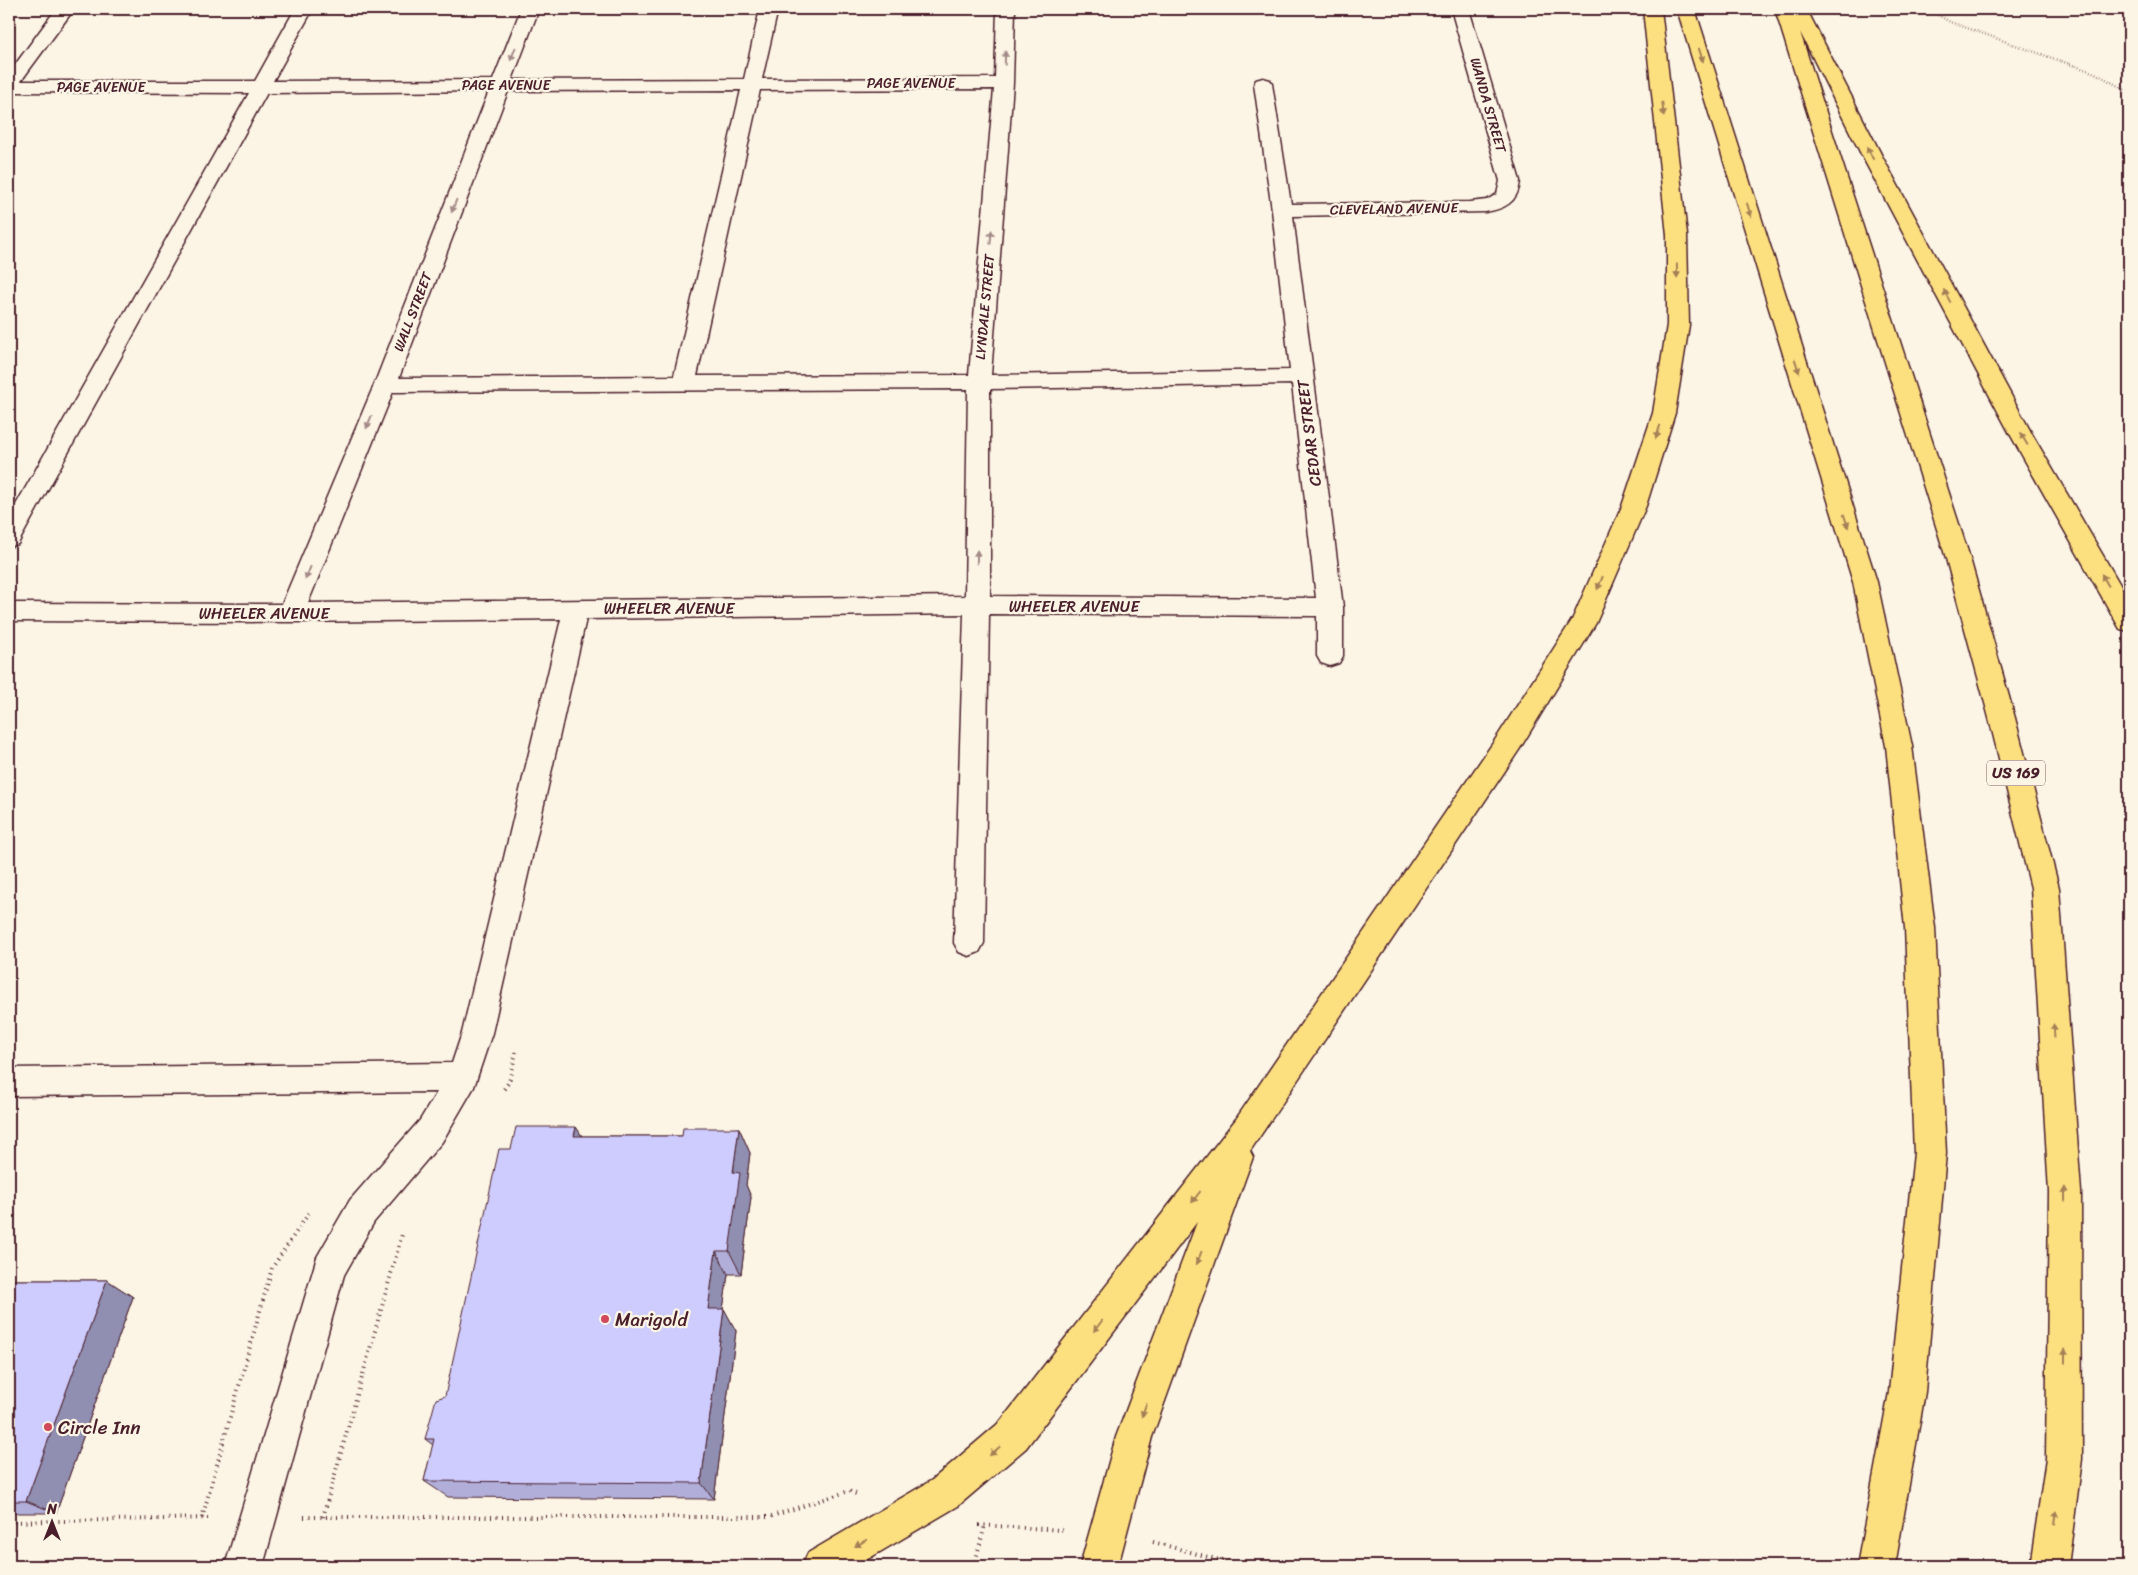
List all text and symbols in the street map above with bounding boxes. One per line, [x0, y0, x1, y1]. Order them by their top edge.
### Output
one-way arrow [509, 47, 517, 62]
one-way arrow [1697, 48, 1705, 63]
one-way arrow [1001, 49, 1009, 65]
street label: WANDA STREET [1463, 55, 1514, 157]
street label: PAGE AVENUE [867, 71, 956, 96]
street label: PAGE AVENUE [462, 73, 551, 98]
street label: PAGE AVENUE [57, 75, 146, 100]
one-way arrow [1659, 102, 1667, 118]
one-way arrow [1866, 145, 1874, 160]
street label: CLEVELAND AVENUE [1330, 195, 1460, 223]
one-way arrow [450, 199, 458, 214]
one-way arrow [1746, 203, 1754, 218]
one-way arrow [988, 229, 996, 245]
street label: LYNDALE STREET [968, 252, 1002, 361]
one-way arrow [1673, 263, 1681, 279]
street label: WALL STREET [386, 267, 440, 355]
one-way arrow [1943, 289, 1951, 303]
one-way arrow [1793, 358, 1801, 373]
street label: CEDAR STREET [1288, 377, 1330, 488]
one-way arrow [365, 415, 373, 429]
one-way arrow [1654, 424, 1661, 439]
one-way arrow [2020, 431, 2028, 446]
one-way arrow [1842, 513, 1850, 528]
one-way arrow [973, 548, 981, 564]
one-way arrow [303, 566, 311, 580]
one-way arrow [2101, 572, 2109, 587]
one-way arrow [1596, 576, 1604, 590]
street label: WHEELER AVENUE [1009, 592, 1140, 621]
street label: WHEELER AVENUE [604, 594, 735, 623]
street label: WHEELER AVENUE [199, 599, 330, 628]
road number: US 169 [1987, 760, 2045, 786]
one-way arrow [2050, 1023, 2058, 1039]
one-way arrow [2061, 1185, 2069, 1201]
one-way arrow [1191, 1190, 1201, 1204]
one-way arrow [1195, 1250, 1202, 1265]
place label: Marigold [615, 1303, 689, 1336]
marker: Marigold [599, 1313, 611, 1325]
one-way arrow [1093, 1319, 1103, 1333]
one-way arrow [2061, 1348, 2069, 1364]
one-way arrow [1140, 1403, 1147, 1418]
place label: Circle Inn [58, 1411, 141, 1444]
marker: Circle Inn [42, 1421, 54, 1433]
one-way arrow [989, 1445, 1001, 1457]
text: N [46, 1497, 57, 1522]
north arrow [28, 1498, 78, 1548]
one-way arrow [2052, 1510, 2060, 1526]
one-way arrow [855, 1538, 868, 1547]

